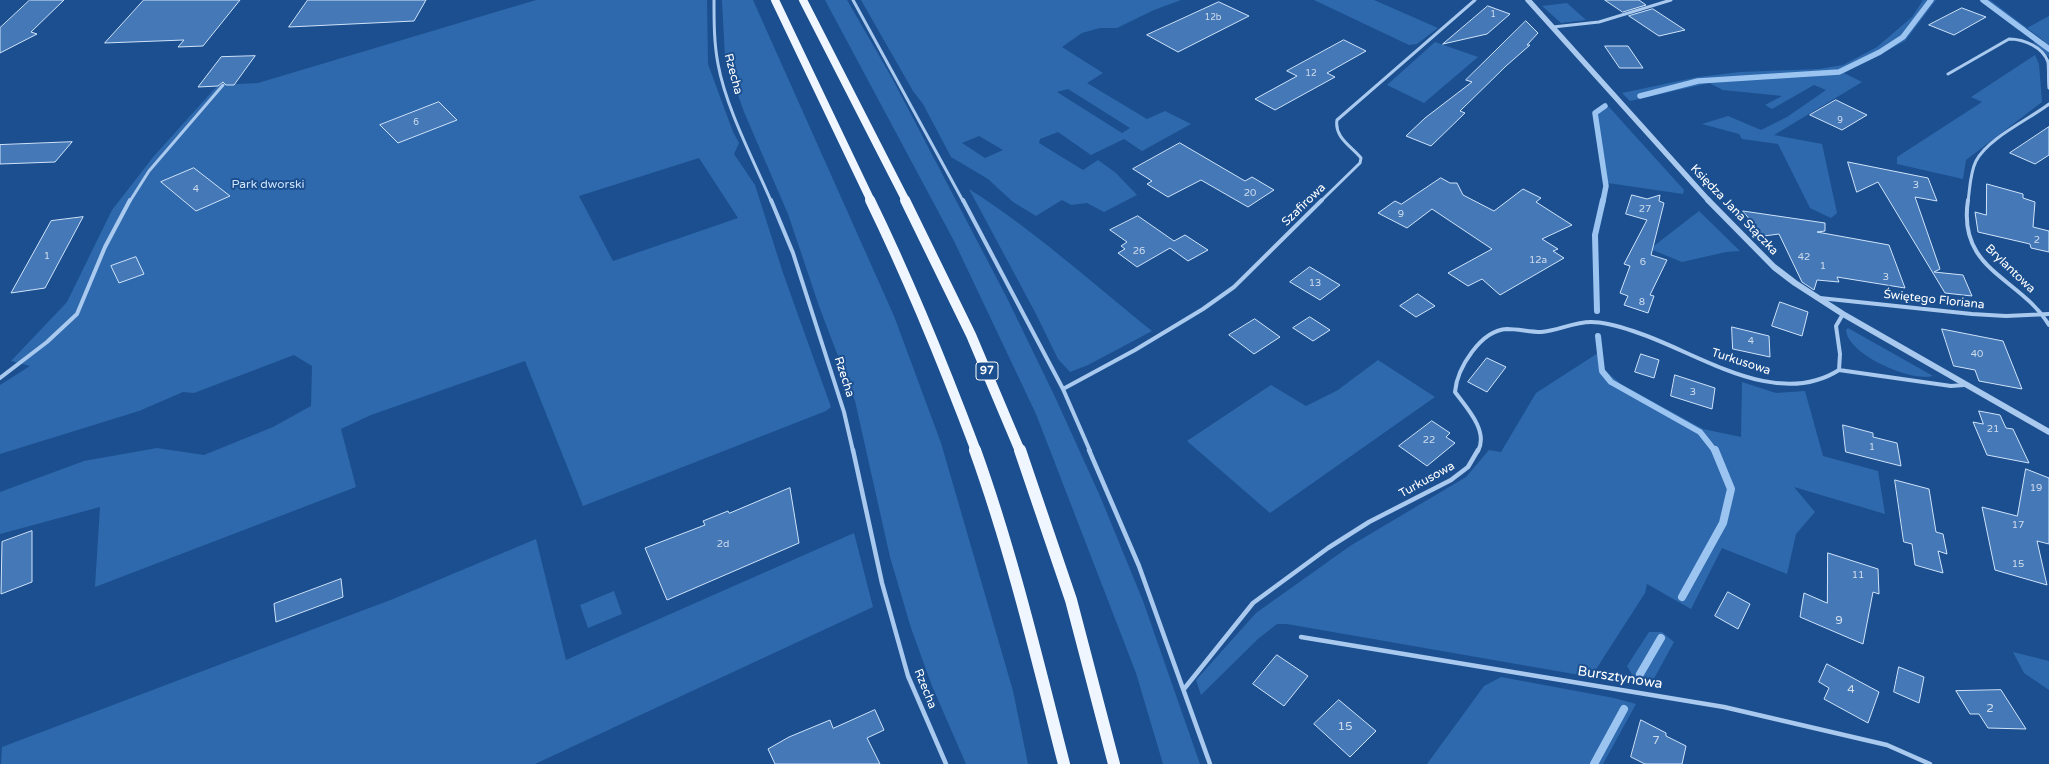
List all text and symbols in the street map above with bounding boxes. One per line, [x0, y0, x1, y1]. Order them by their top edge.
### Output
house number: 1 [1490, 10, 1496, 20]
house number: 12b [1205, 13, 1221, 23]
street label: Rzecha [721, 52, 745, 96]
house number: 12 [1305, 69, 1317, 79]
house number: 9 [1837, 116, 1843, 126]
house number: 6 [413, 118, 419, 128]
street label: Księdza Jana Stączka [1687, 162, 1781, 258]
park label: Park dworski [232, 178, 304, 192]
house number: 3 [1913, 179, 1919, 191]
street label: Szafirowa [1279, 181, 1329, 229]
house number: 4 [193, 183, 199, 195]
house number: 20 [1244, 187, 1256, 199]
house number: 27 [1639, 203, 1651, 215]
house number: 9 [1398, 208, 1404, 220]
house number: 2 [2034, 234, 2040, 246]
street label: Brylantowa [1982, 242, 2038, 296]
house number: 26 [1133, 245, 1145, 257]
house number: 1 [44, 250, 50, 262]
house number: 42 [1798, 251, 1810, 263]
house number: 12a [1529, 254, 1547, 266]
house number: 6 [1640, 256, 1646, 268]
house number: 1 [1820, 260, 1826, 272]
house number: 3 [1883, 271, 1889, 283]
house number: 13 [1309, 277, 1321, 289]
street label: Świętego Floriana [1883, 288, 1985, 312]
house number: 8 [1639, 296, 1645, 308]
house number: 4 [1748, 335, 1754, 347]
street label: Turkusowa [1710, 346, 1772, 378]
house number: 40 [1971, 348, 1983, 360]
street label: Rzecha [831, 355, 857, 399]
road number: 97 [976, 362, 998, 380]
house number: 3 [1690, 386, 1696, 398]
house number: 21 [1987, 423, 1999, 435]
house number: 22 [1423, 434, 1435, 446]
house number: 1 [1869, 441, 1875, 453]
street label: Turkusowa [1397, 459, 1457, 501]
house number: 19 [2030, 482, 2042, 494]
house number: 17 [2012, 519, 2024, 531]
house number: 2d [717, 538, 729, 550]
house number: 15 [2012, 558, 2024, 570]
house number: 11 [1852, 569, 1864, 581]
house number: 9 [1835, 614, 1843, 628]
street label: Bursztynowa [1576, 663, 1664, 693]
street label: Rzecha [911, 667, 939, 711]
house number: 4 [1847, 683, 1855, 697]
house number: 2 [1986, 702, 1994, 716]
house number: 15 [1337, 720, 1353, 734]
house number: 7 [1652, 734, 1660, 748]

